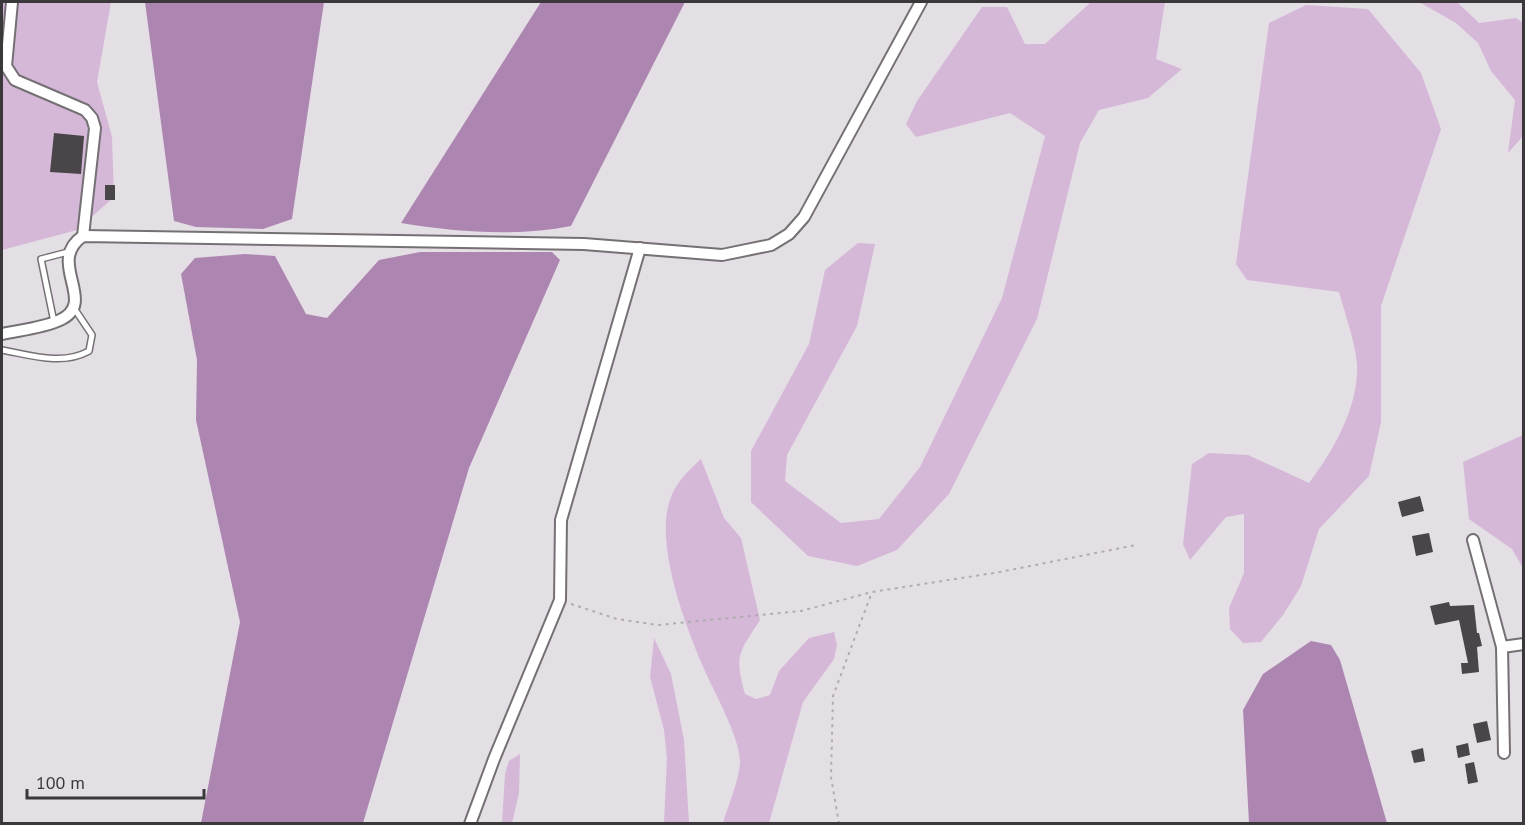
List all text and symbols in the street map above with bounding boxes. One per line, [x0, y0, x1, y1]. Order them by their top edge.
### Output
scale bar [27, 762, 204, 800]
text: 100 m [36, 771, 85, 794]

